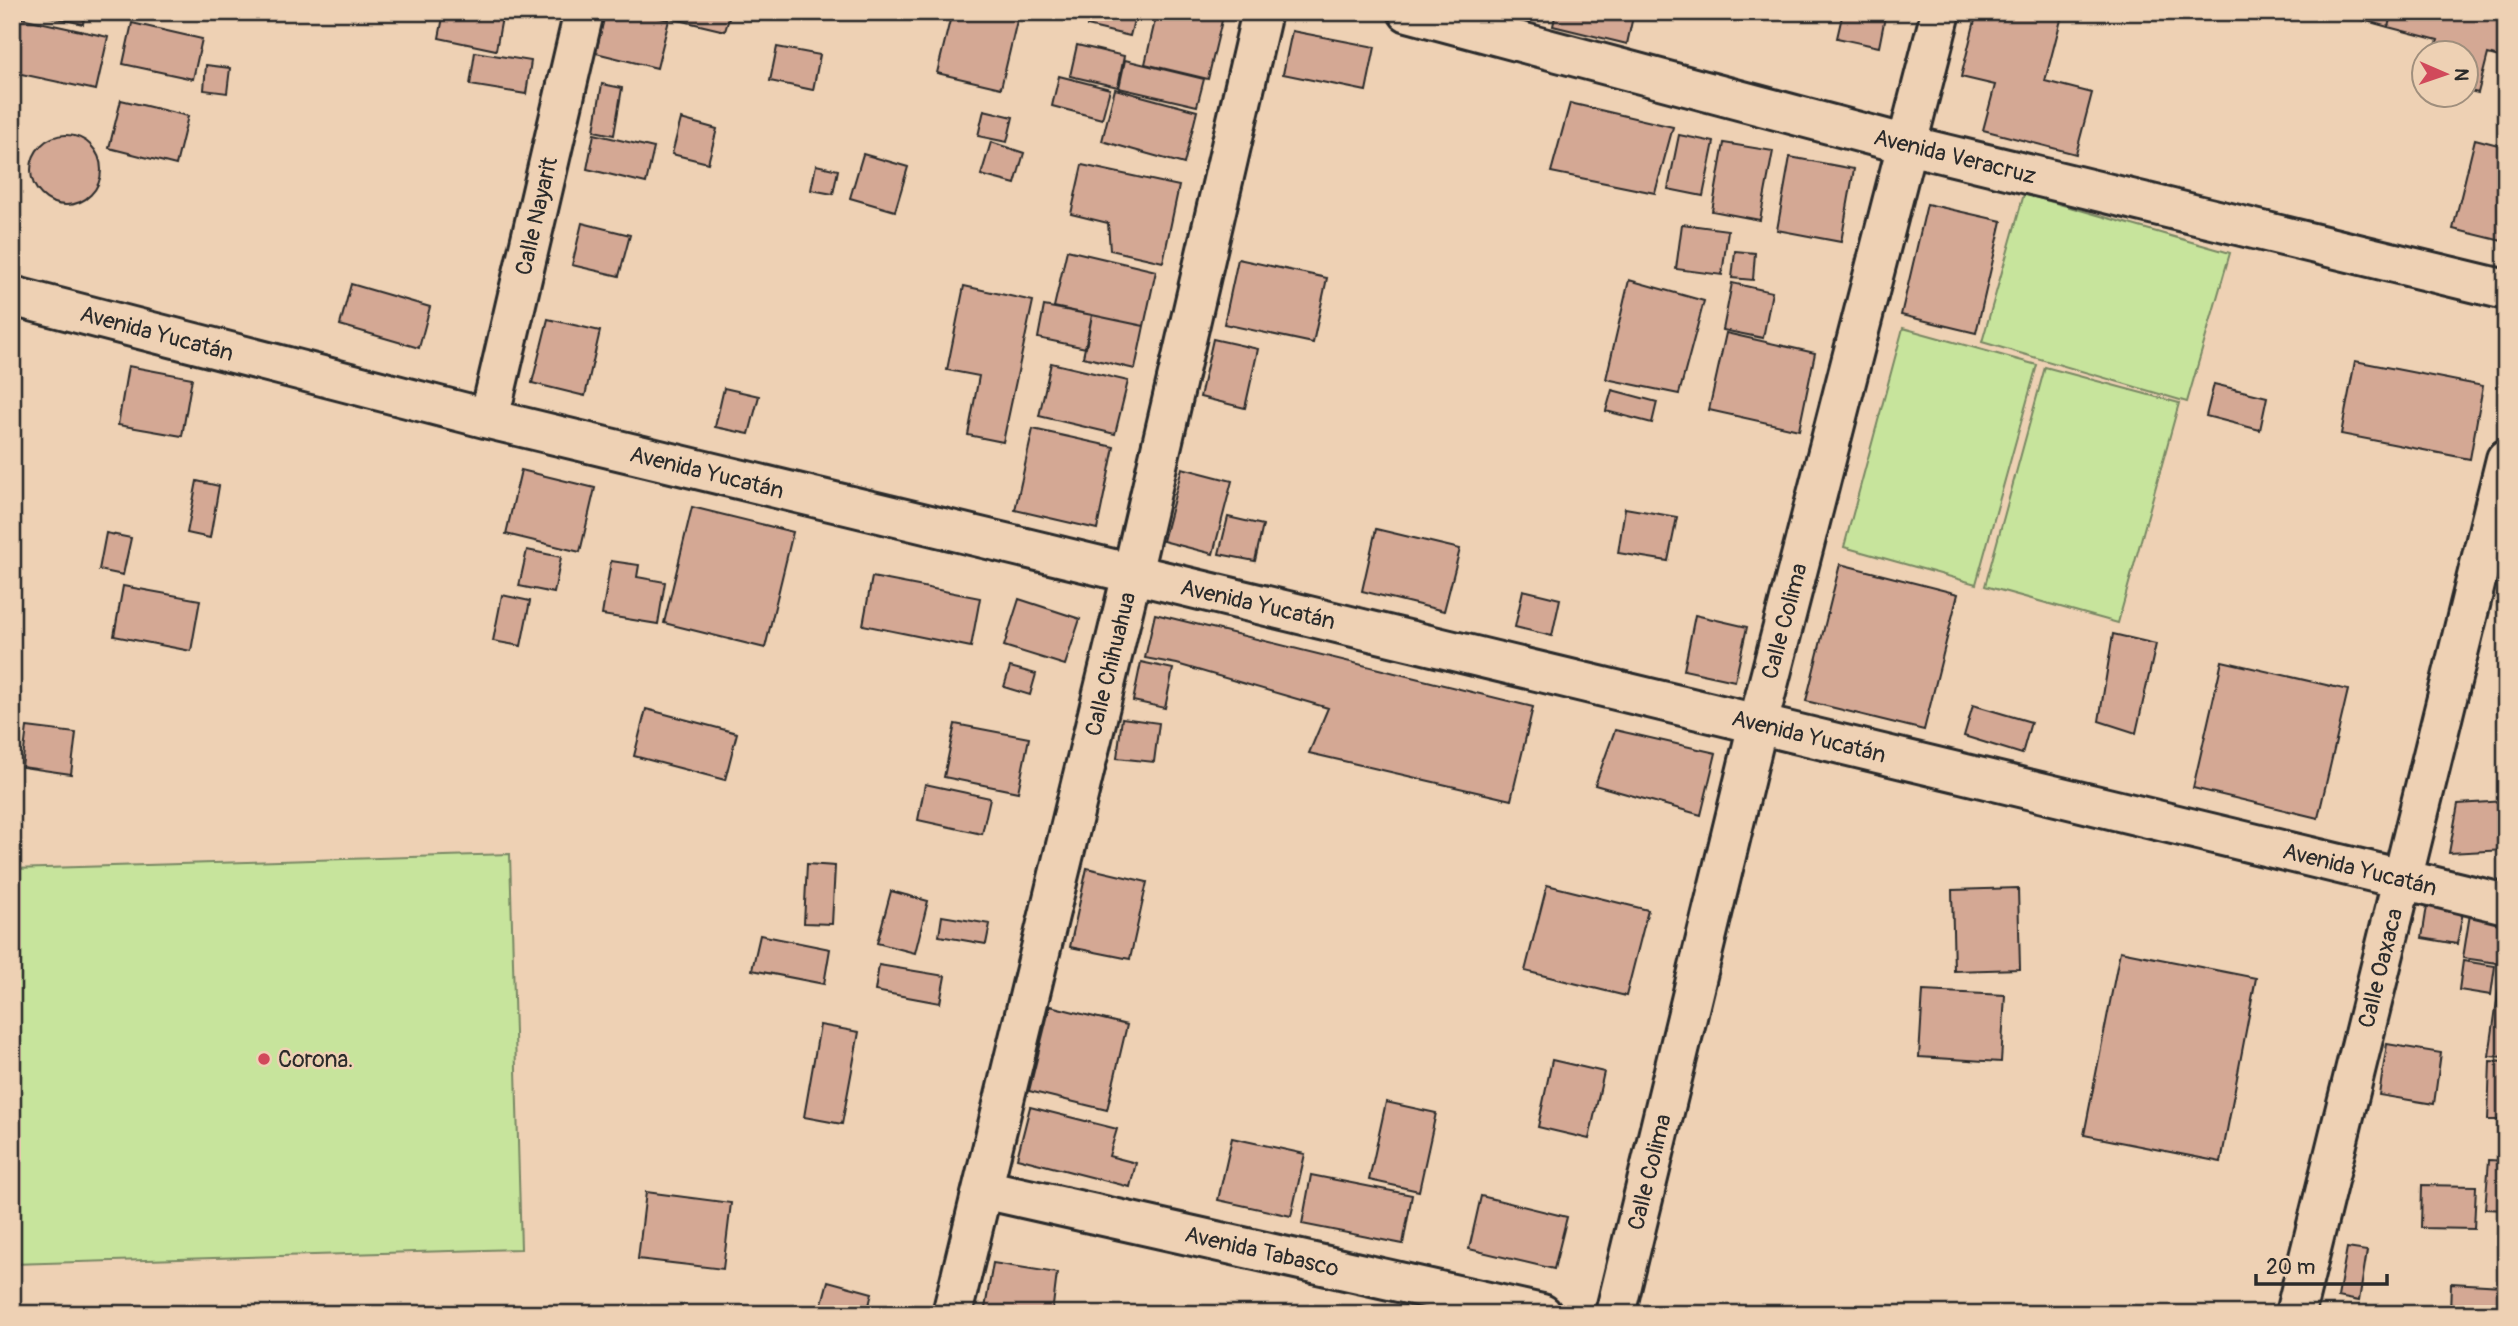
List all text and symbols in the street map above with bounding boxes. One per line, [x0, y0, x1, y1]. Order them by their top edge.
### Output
north arrow [2410, 38, 2480, 108]
text: N [2449, 68, 2473, 82]
street label: Avenida Veracruz [1871, 122, 2039, 191]
street label: Calle Nayarit [509, 153, 564, 278]
street label: Avenida Yucatán [77, 299, 237, 368]
street label: Avenida Yucatán [627, 439, 787, 506]
street label: Calle Colima [1755, 560, 1814, 682]
street label: Avenida Yucatán [1178, 573, 1338, 636]
street label: Calle Chihuahua [1079, 589, 1142, 739]
street label: Avenida Yucatán [1729, 703, 1889, 770]
street label: Avenida Yucatán [2280, 836, 2440, 903]
street label: Calle Oaxaca [2352, 905, 2409, 1031]
place label: Corona. [278, 1045, 353, 1074]
marker: Corona. [256, 1051, 272, 1067]
street label: Calle Colima [1621, 1111, 1678, 1233]
street label: Avenida Tabasco [1182, 1220, 1342, 1283]
scale bar [2256, 1242, 2387, 1286]
text: 20 m [2266, 1254, 2315, 1281]

